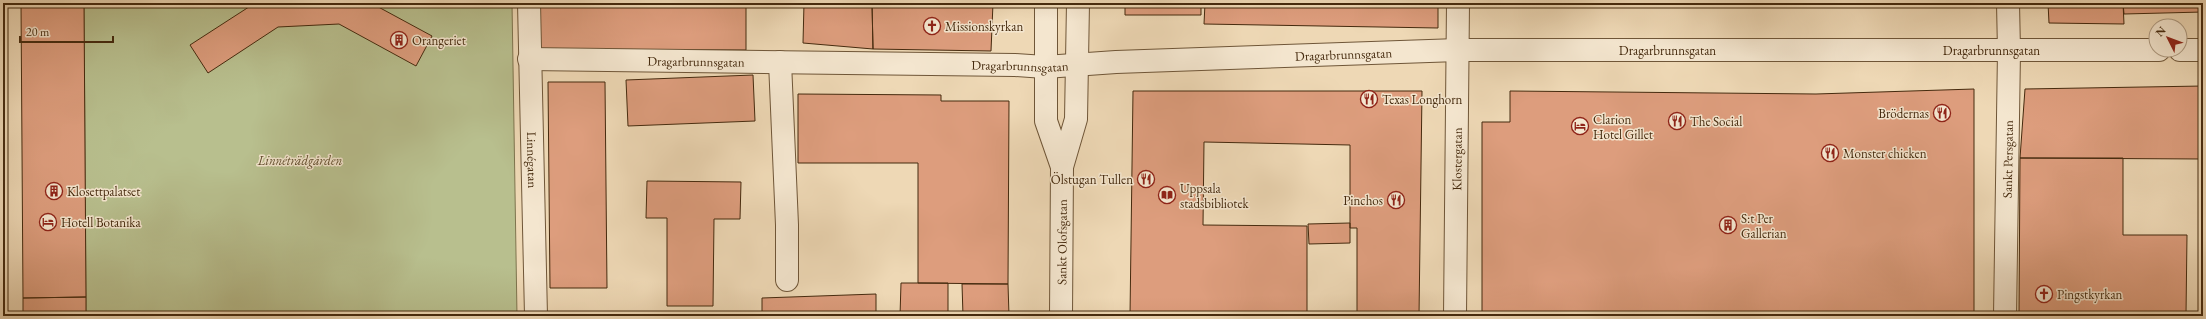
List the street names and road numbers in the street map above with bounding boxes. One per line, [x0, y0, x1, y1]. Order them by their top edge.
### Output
street label: Dragarbrunnsgatan [1619, 42, 1716, 59]
street label: Dragarbrunnsgatan [1943, 42, 2040, 59]
street label: Dragarbrunnsgatan [1295, 44, 1393, 65]
street label: Dragarbrunnsgatan [647, 52, 745, 71]
street label: Dragarbrunnsgatan [971, 56, 1069, 76]
street label: Sankt Persgatan [1999, 120, 2017, 198]
street label: Klostergatan [1448, 127, 1466, 191]
street label: Linnégatan [523, 131, 541, 189]
street label: Sankt Olofsgatan [1053, 199, 1071, 285]

